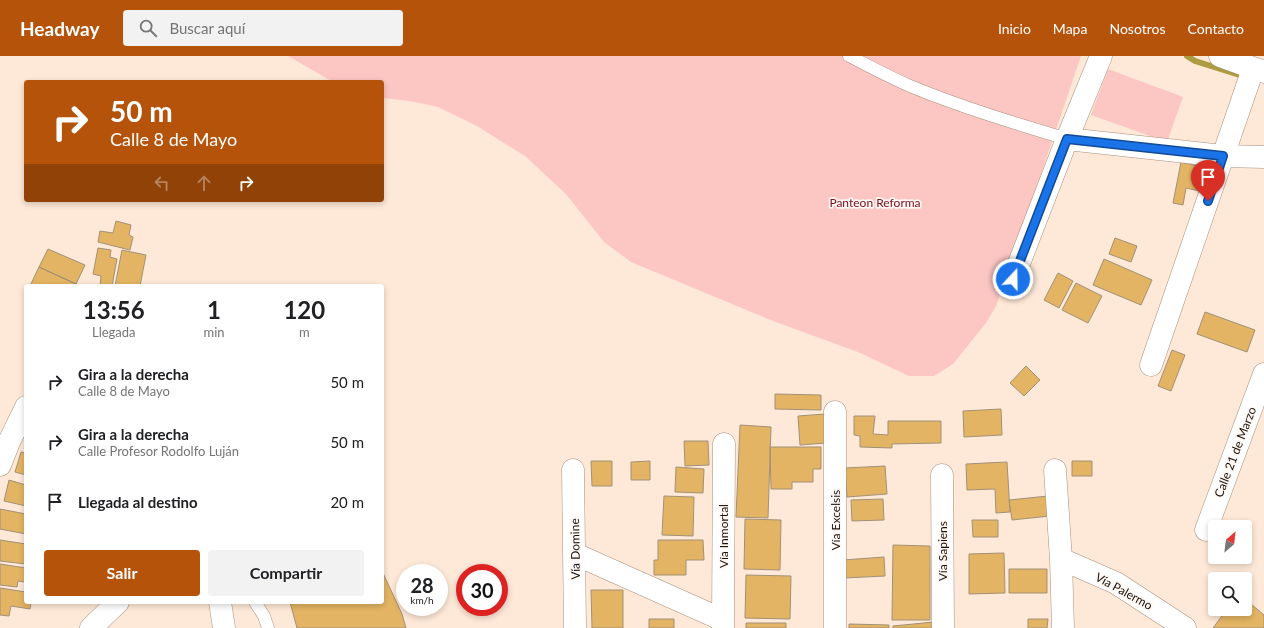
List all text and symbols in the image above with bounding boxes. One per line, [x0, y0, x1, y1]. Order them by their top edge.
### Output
search box [123, 10, 403, 46]
text: Headway [20, 17, 99, 40]
icon: search [137, 17, 159, 39]
text: Buscar aquí [169, 19, 245, 37]
text: Inicio [998, 20, 1031, 37]
text: Mapa [1053, 20, 1087, 37]
text: Nosotros [1109, 20, 1166, 37]
text: Contacto [1188, 20, 1244, 37]
text: 50 m [110, 94, 173, 128]
icon: right [44, 96, 96, 148]
text: Calle 8 de Mayo [110, 128, 237, 150]
pin [1191, 160, 1225, 201]
icon: arrive [1197, 166, 1219, 188]
icon: left [151, 172, 173, 194]
icon: ahead [193, 172, 215, 194]
icon: right [235, 172, 257, 194]
park label: Panteon Reforma [829, 195, 921, 210]
position arrow [992, 258, 1034, 300]
text: 13:56 [83, 295, 145, 324]
text: 1 [207, 295, 221, 324]
text: 120 [283, 295, 325, 324]
text: Llegada [92, 324, 136, 340]
text: min [204, 324, 225, 340]
text: m [299, 324, 310, 340]
text: Gira a la derecha [78, 365, 189, 383]
icon: right [44, 371, 66, 393]
text: 50 m [330, 373, 364, 391]
text: Calle 8 de Mayo [78, 383, 170, 399]
street label: Calle 21 de Marzo [1211, 405, 1259, 499]
text: Gira a la derecha [78, 425, 189, 443]
icon: right [44, 431, 66, 453]
text: 50 m [330, 433, 364, 451]
text: Calle Profesor Rodolfo Luján [78, 443, 239, 459]
street label: Vía Excelsis [828, 490, 843, 550]
icon: arrive [44, 491, 66, 513]
text: Llegada al destino [78, 493, 198, 511]
text: 20 m [330, 493, 364, 511]
street label: Vía Inmortal [716, 504, 731, 568]
street label: Vía Domine [567, 518, 583, 580]
north arrow [1208, 520, 1252, 564]
map controls [1208, 520, 1252, 616]
street label: Vía Sapiens [935, 521, 950, 581]
button: Salir [44, 550, 200, 596]
button: Compartir [208, 550, 364, 596]
speed limit sign: 30 [456, 564, 508, 616]
street label: Vía Palermo [1093, 569, 1155, 613]
button: search [1208, 572, 1252, 616]
text: 28 [410, 573, 434, 597]
text: km/h [410, 594, 434, 606]

